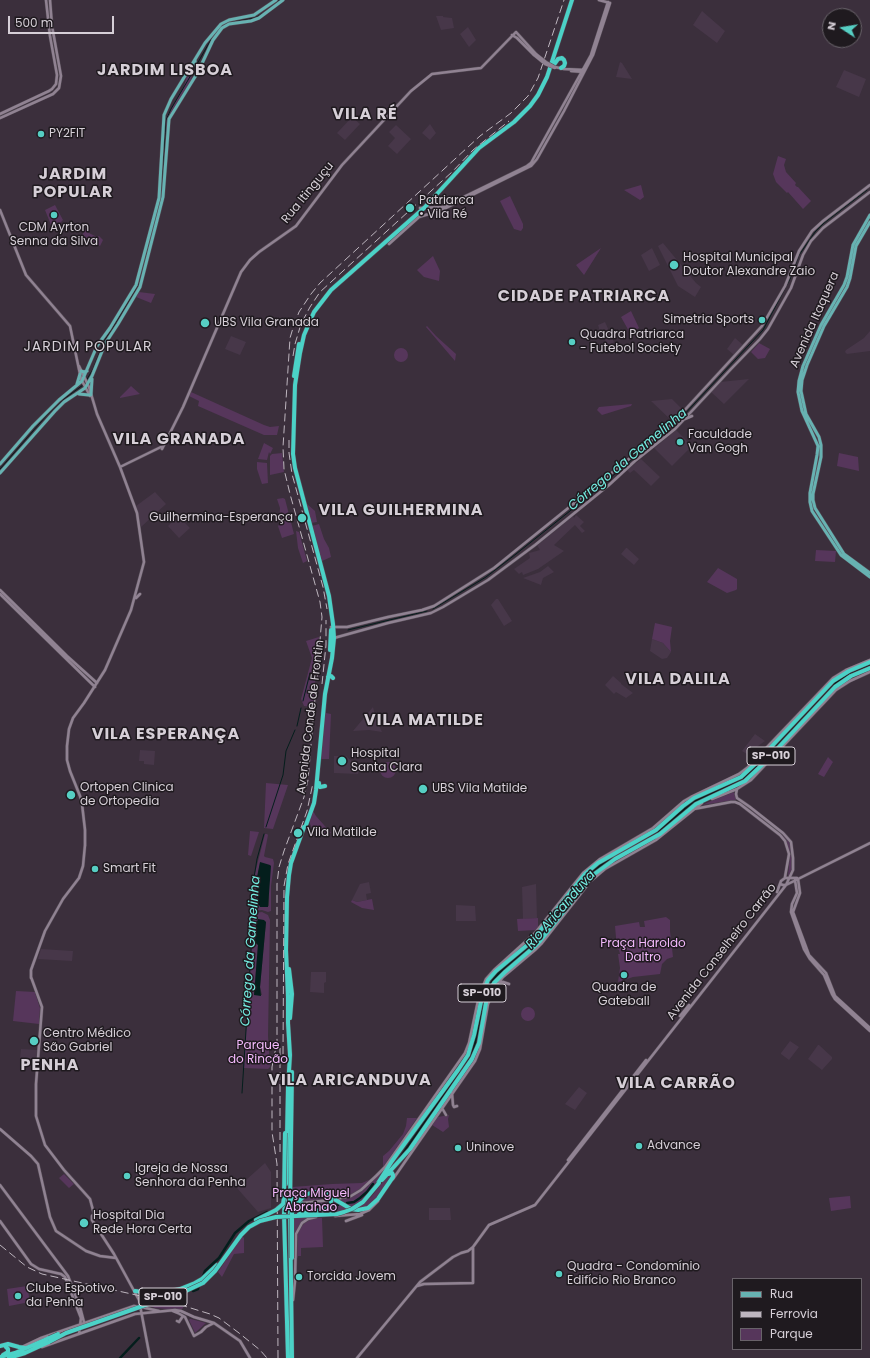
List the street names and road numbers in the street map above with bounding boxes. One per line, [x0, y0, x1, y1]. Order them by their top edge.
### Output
street label: Rua Itinguçu [279, 159, 337, 227]
street label: Avenida Itaquera [787, 270, 843, 370]
street label: Avenida Conde de Frontin [294, 639, 328, 795]
road number: SP-010 [747, 747, 795, 765]
street label: Avenida Conselheiro Carrão [664, 881, 780, 1023]
road number: SP-010 [458, 984, 506, 1002]
road number: SP-010 [139, 1288, 187, 1306]

